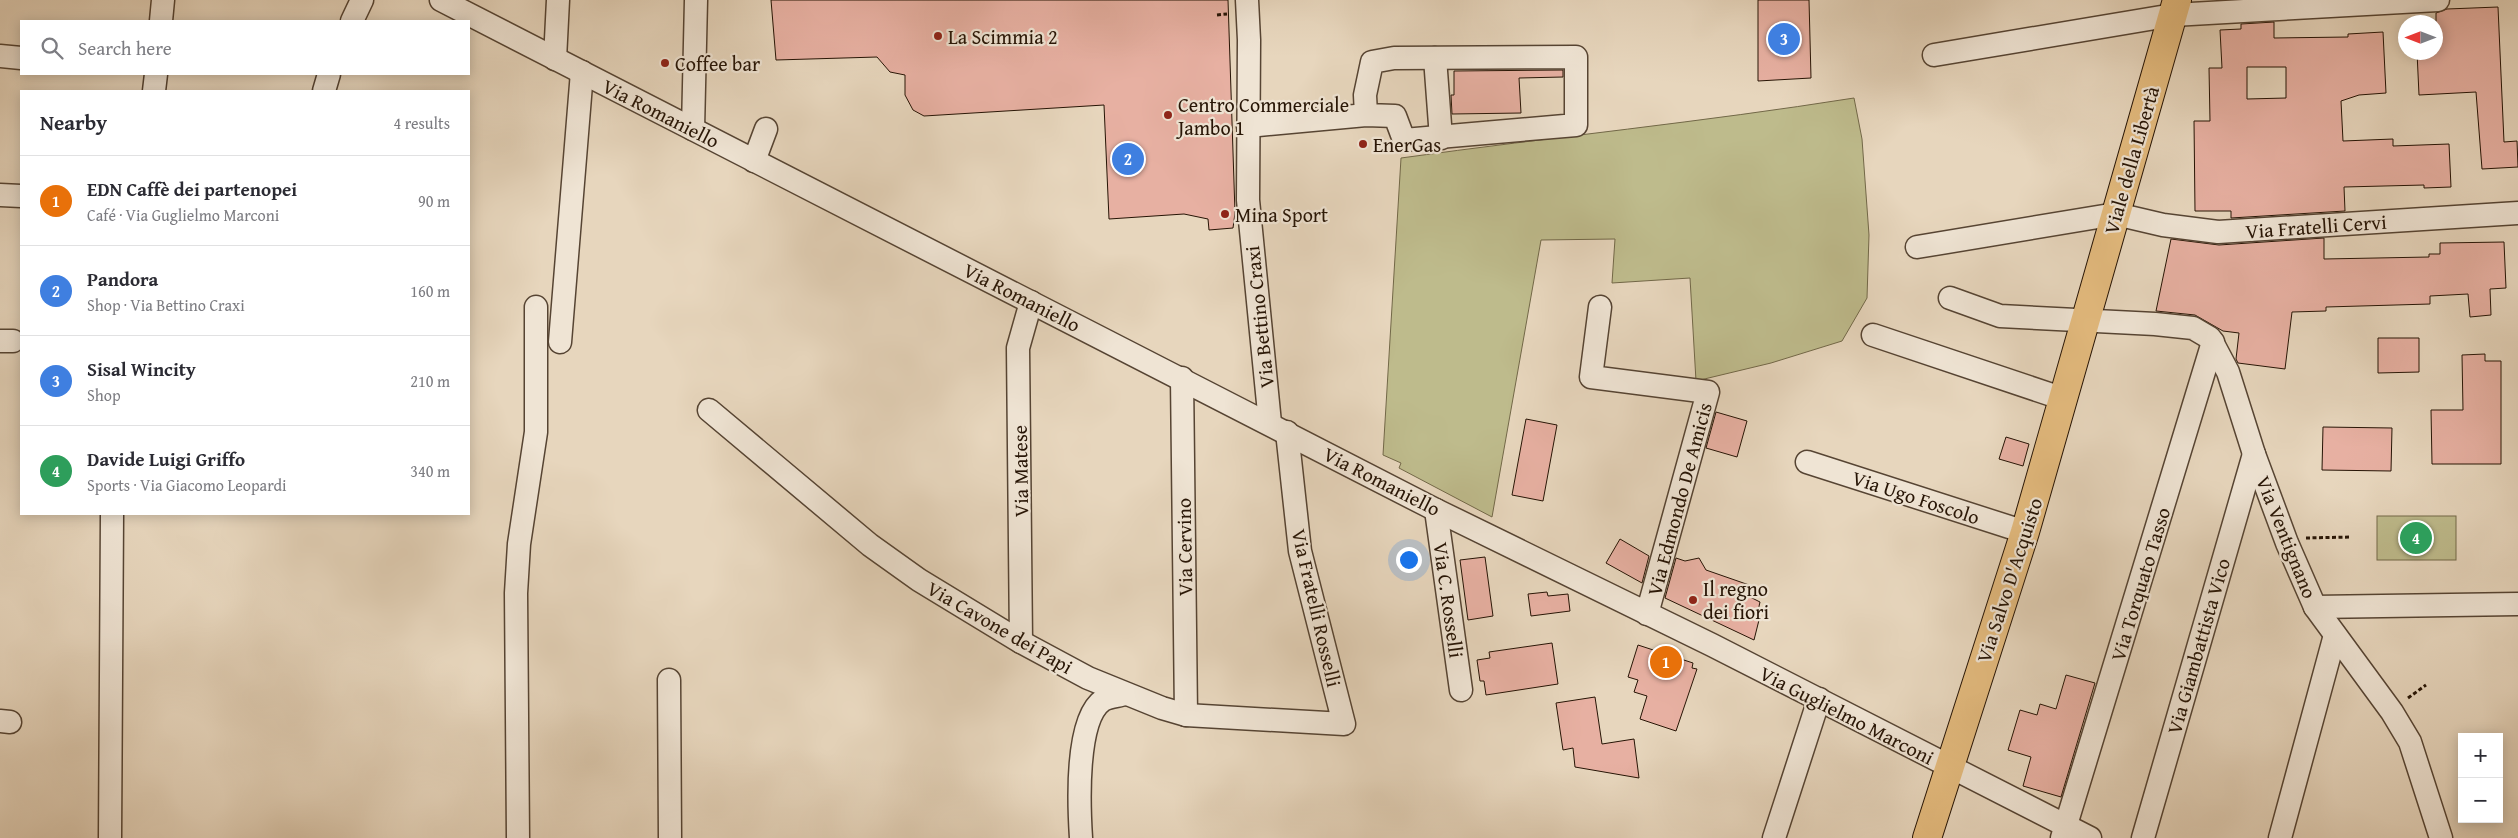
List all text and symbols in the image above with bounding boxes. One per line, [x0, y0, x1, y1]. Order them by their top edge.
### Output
north arrow [2398, 15, 2443, 60]
search box [20, 20, 470, 75]
pin: 3 [1768, 20, 1800, 58]
place label: La Scimmia 2 [948, 22, 1058, 51]
marker: La Scimmia 2 [932, 30, 944, 42]
icon: search [38, 34, 66, 62]
text: Search here [78, 34, 172, 62]
place label: Coffee bar [675, 49, 760, 78]
marker: Coffee bar [659, 57, 671, 69]
street label: Via Romaniello [598, 71, 724, 155]
street label: Viale della Libertà [2096, 82, 2166, 237]
place label: Centro Commerciale Jambo 1 [1175, 90, 1349, 142]
text: Nearby [40, 107, 107, 138]
marker: Centro Commerciale Jambo 1 [1162, 109, 1174, 121]
text: 4 results [393, 111, 450, 135]
place label: EnerGas [1373, 130, 1441, 159]
marker: EnerGas [1357, 138, 1369, 150]
pin: 2 [1112, 140, 1144, 178]
text: EDN Caffè dei partenopei [87, 175, 297, 203]
text: 1 [52, 189, 60, 213]
text: 90 m [418, 189, 450, 213]
place label: Mina Sport [1235, 200, 1328, 229]
text: Café · Via Guglielmo Marconi [87, 203, 279, 227]
street label: Via Fratelli Cervi [2244, 207, 2388, 245]
marker: Mina Sport [1219, 208, 1231, 220]
street label: Via Bettino Craxi [1237, 244, 1281, 390]
street label: Via Romaniello [959, 255, 1085, 339]
text: Pandora [87, 265, 158, 293]
text: 2 [52, 279, 60, 303]
text: 160 m [410, 279, 450, 303]
text: Shop · Via Bettino Craxi [87, 293, 245, 317]
text: Sisal Wincity [87, 355, 196, 383]
text: 3 [52, 369, 60, 393]
text: 210 m [410, 369, 450, 393]
text: Shop [87, 383, 121, 407]
street label: Via Edmondo De Amicis [1639, 399, 1719, 599]
street label: Via Matese [1005, 425, 1035, 517]
street label: Via Romaniello [1319, 439, 1445, 523]
text: Davide Luigi Griffo [87, 445, 245, 473]
text: 4 [52, 459, 60, 483]
text: 340 m [410, 459, 450, 483]
street label: Via Ugo Foscolo [1849, 463, 1983, 531]
street label: Via Ventignano [2249, 471, 2325, 603]
text: Sports · Via Giacomo Leopardi [87, 473, 287, 497]
street label: Via Salvo D'Acquisto [1969, 494, 2049, 666]
street label: Via Cervino [1169, 498, 1199, 596]
street label: Via Torquato Tasso [2103, 503, 2177, 665]
pin: 4 [2400, 519, 2432, 557]
street label: Via Fratelli Rosselli [1285, 526, 1349, 690]
street label: Via C. Rosselli [1427, 540, 1472, 660]
your location [1396, 547, 1422, 573]
street label: Via Giambattista Vico [2159, 555, 2237, 737]
street label: Via Cavone dei Papi [922, 573, 1079, 681]
place label: Il regno dei fiori [1703, 574, 1770, 626]
marker: Il regno dei fiori [1687, 594, 1699, 606]
pin: 1 [1650, 643, 1682, 681]
street label: Via Guglielmo Marconi [1755, 658, 1939, 772]
map controls [2458, 733, 2503, 823]
button: + [2458, 733, 2503, 778]
button: − [2458, 778, 2503, 823]

